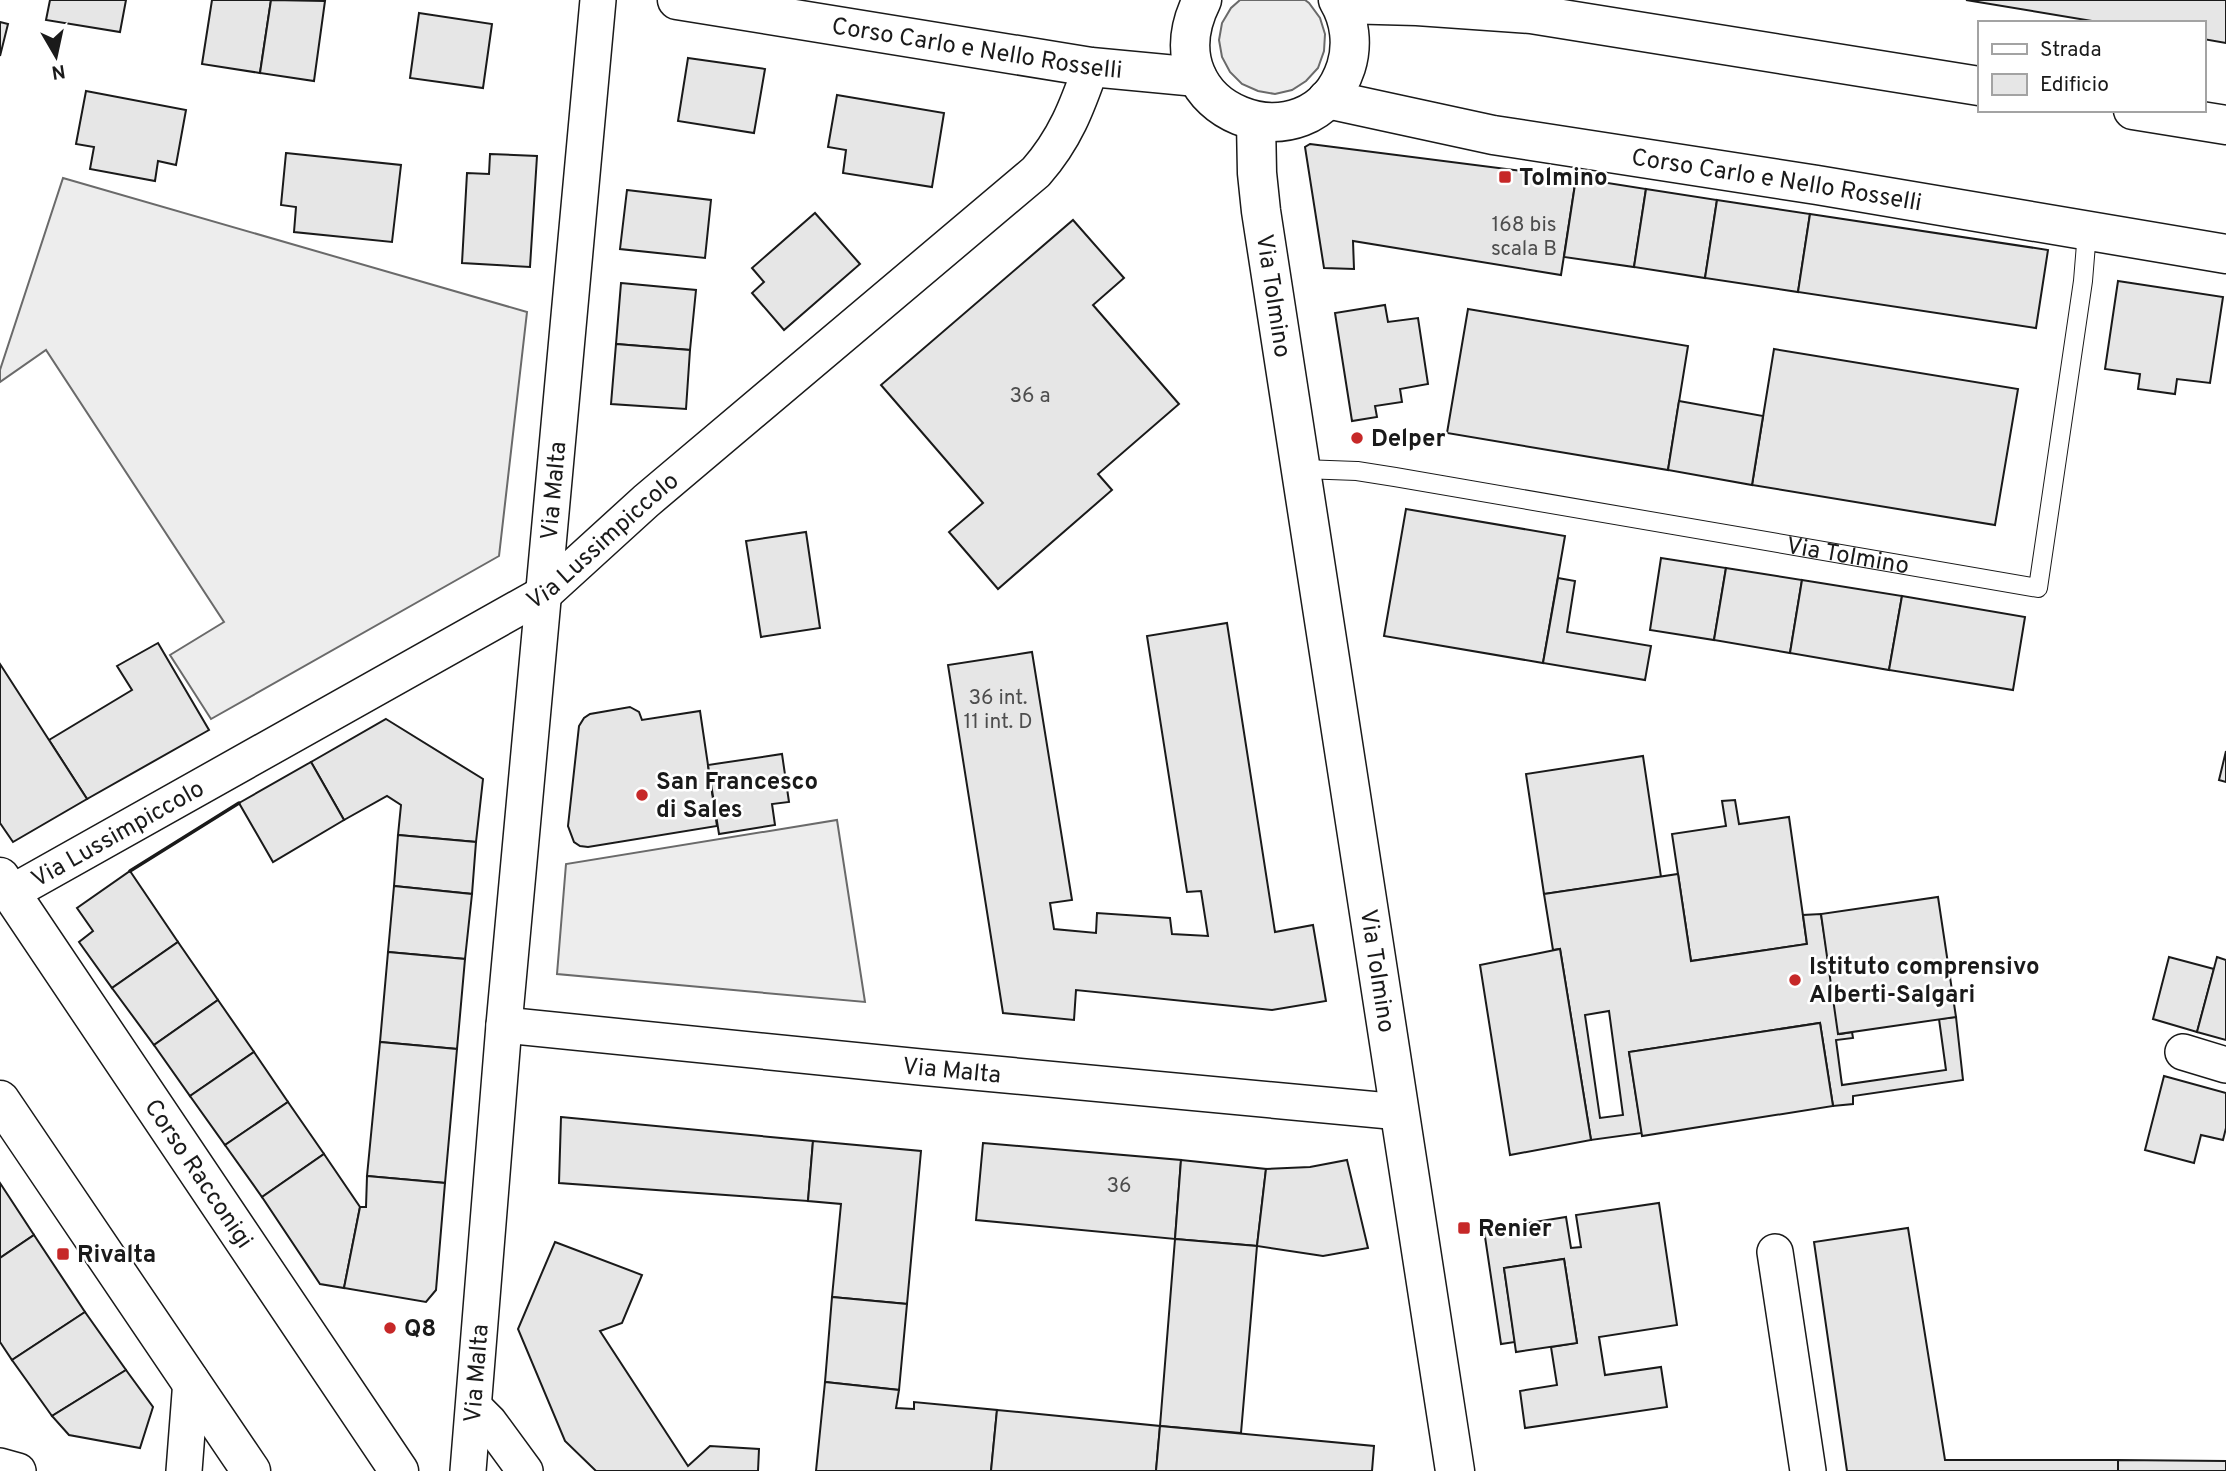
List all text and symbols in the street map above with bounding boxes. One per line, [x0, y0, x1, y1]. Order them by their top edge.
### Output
street label: Corso Carlo e Nello Rosselli [829, 12, 1124, 87]
north arrow [21, 21, 91, 91]
legend [1978, 21, 2205, 112]
text: Strada [2040, 37, 2101, 64]
text: N [50, 58, 67, 84]
text: Edificio [2040, 72, 2109, 99]
street label: Corso Carlo e Nello Rosselli [1629, 144, 1924, 219]
place label: Tolmino [1519, 164, 1608, 194]
marker: Tolmino [1497, 169, 1513, 185]
house number: 168 bis scala B [1491, 212, 1557, 263]
street label: Via Tolmino [1248, 232, 1296, 360]
house number: 36 a [1009, 383, 1051, 410]
place label: Delper [1371, 425, 1446, 455]
marker: Delper [1349, 430, 1365, 446]
street label: Via Malta [536, 440, 574, 542]
street label: Via Lussimpiccolo [522, 467, 686, 617]
street label: Via Tolmino [1784, 532, 1911, 582]
house number: 36 int. 11 int. D [964, 685, 1032, 736]
place label: San Francesco di Sales [656, 768, 818, 826]
street label: Via Lussimpiccolo [27, 775, 210, 895]
marker: San Francesco di Sales [634, 787, 650, 803]
street label: Via Tolmino [1352, 907, 1400, 1035]
place label: Istituto comprensivo Alberti-Salgari [1809, 953, 2040, 1011]
marker: Istituto comprensivo Alberti-Salgari [1787, 972, 1803, 988]
street label: Via Malta [901, 1052, 1002, 1092]
street label: Corso Racconigi [137, 1094, 258, 1255]
house number: 36 [1106, 1173, 1132, 1200]
place label: Renier [1478, 1215, 1552, 1245]
marker: Renier [1456, 1220, 1472, 1236]
place label: Rivalta [77, 1241, 156, 1271]
marker: Rivalta [55, 1246, 71, 1262]
place label: Q8 [404, 1315, 436, 1345]
marker: Q8 [382, 1320, 398, 1336]
street label: Via Malta [459, 1323, 497, 1424]

